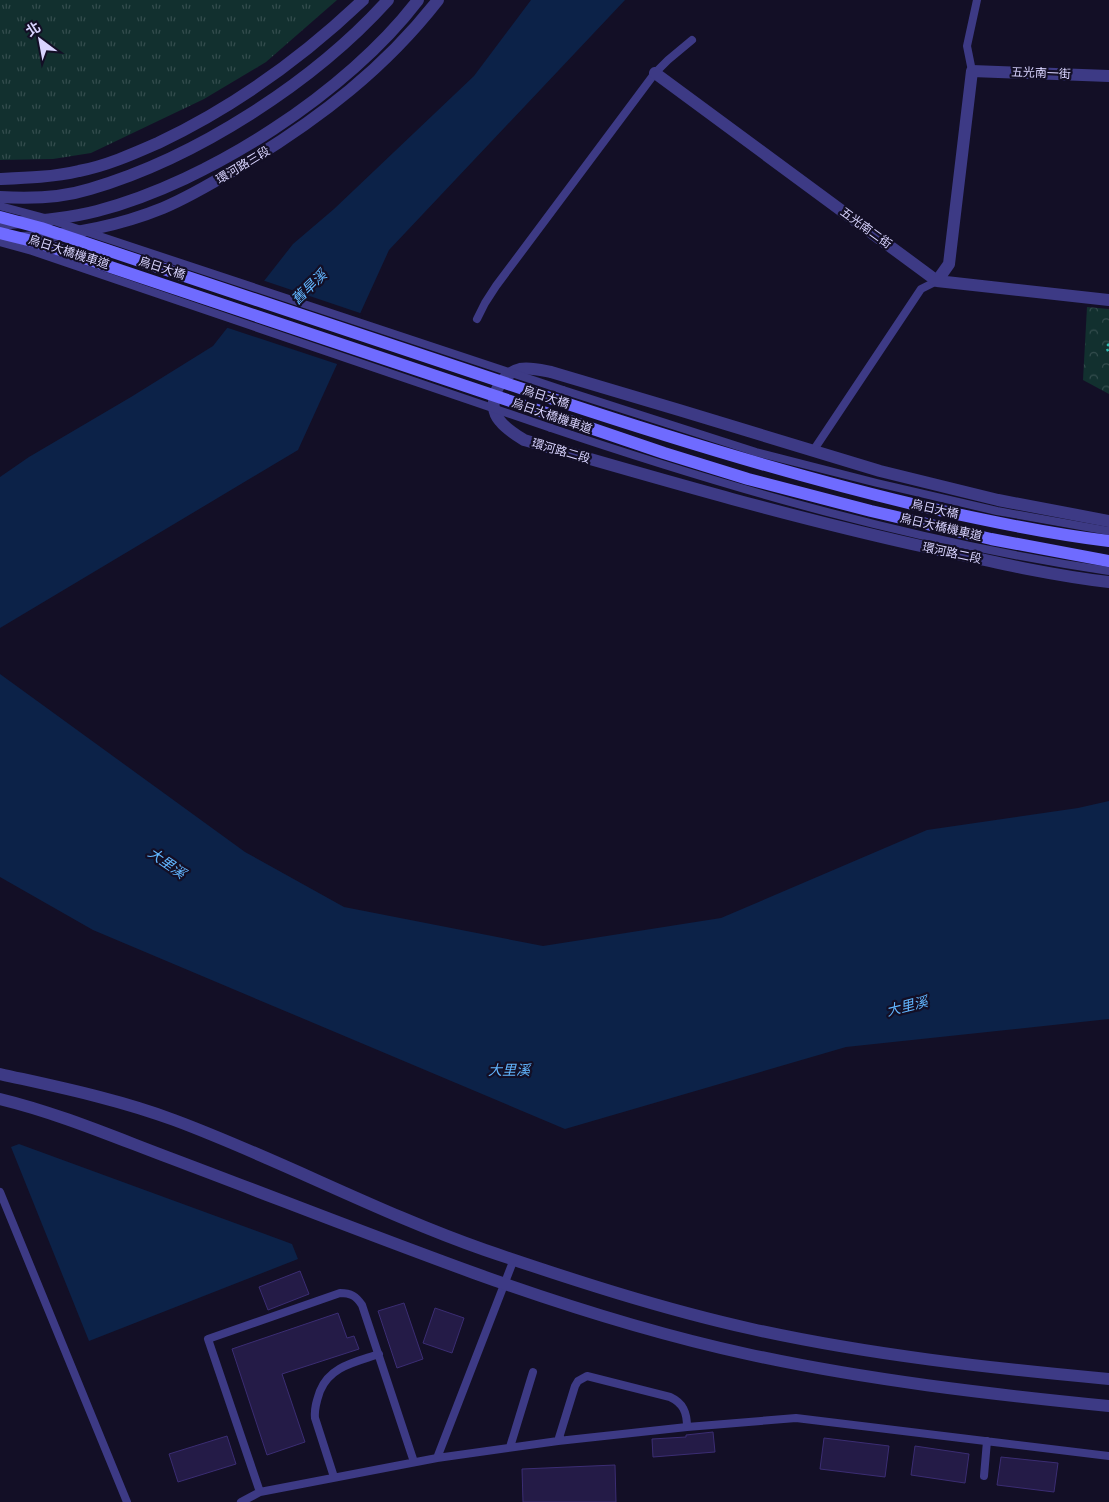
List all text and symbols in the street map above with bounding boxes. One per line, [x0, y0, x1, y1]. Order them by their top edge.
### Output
north arrow [15, 15, 65, 65]
text: 北 [23, 18, 43, 39]
street label: 五光南一街 [1011, 65, 1071, 81]
street label: 環河路三段 [214, 144, 272, 186]
street label: 五光南二街 [838, 205, 894, 251]
street label: 烏日大橋機車道 [27, 232, 111, 272]
street label: 烏日大橋 [137, 254, 187, 282]
water label: 舊旱溪 [288, 265, 331, 307]
street label: 烏日大橋 [521, 383, 571, 411]
street label: 烏日大橋機車道 [510, 396, 594, 436]
street label: 環河路二段 [530, 436, 592, 466]
street label: 烏日大橋 [910, 497, 960, 521]
street label: 烏日大橋機車道 [898, 511, 984, 543]
street label: 環河路二段 [921, 540, 983, 566]
water label: 大里溪 [145, 844, 190, 883]
water label: 大里溪 [885, 993, 931, 1019]
water label: 大里溪 [488, 1062, 532, 1078]

